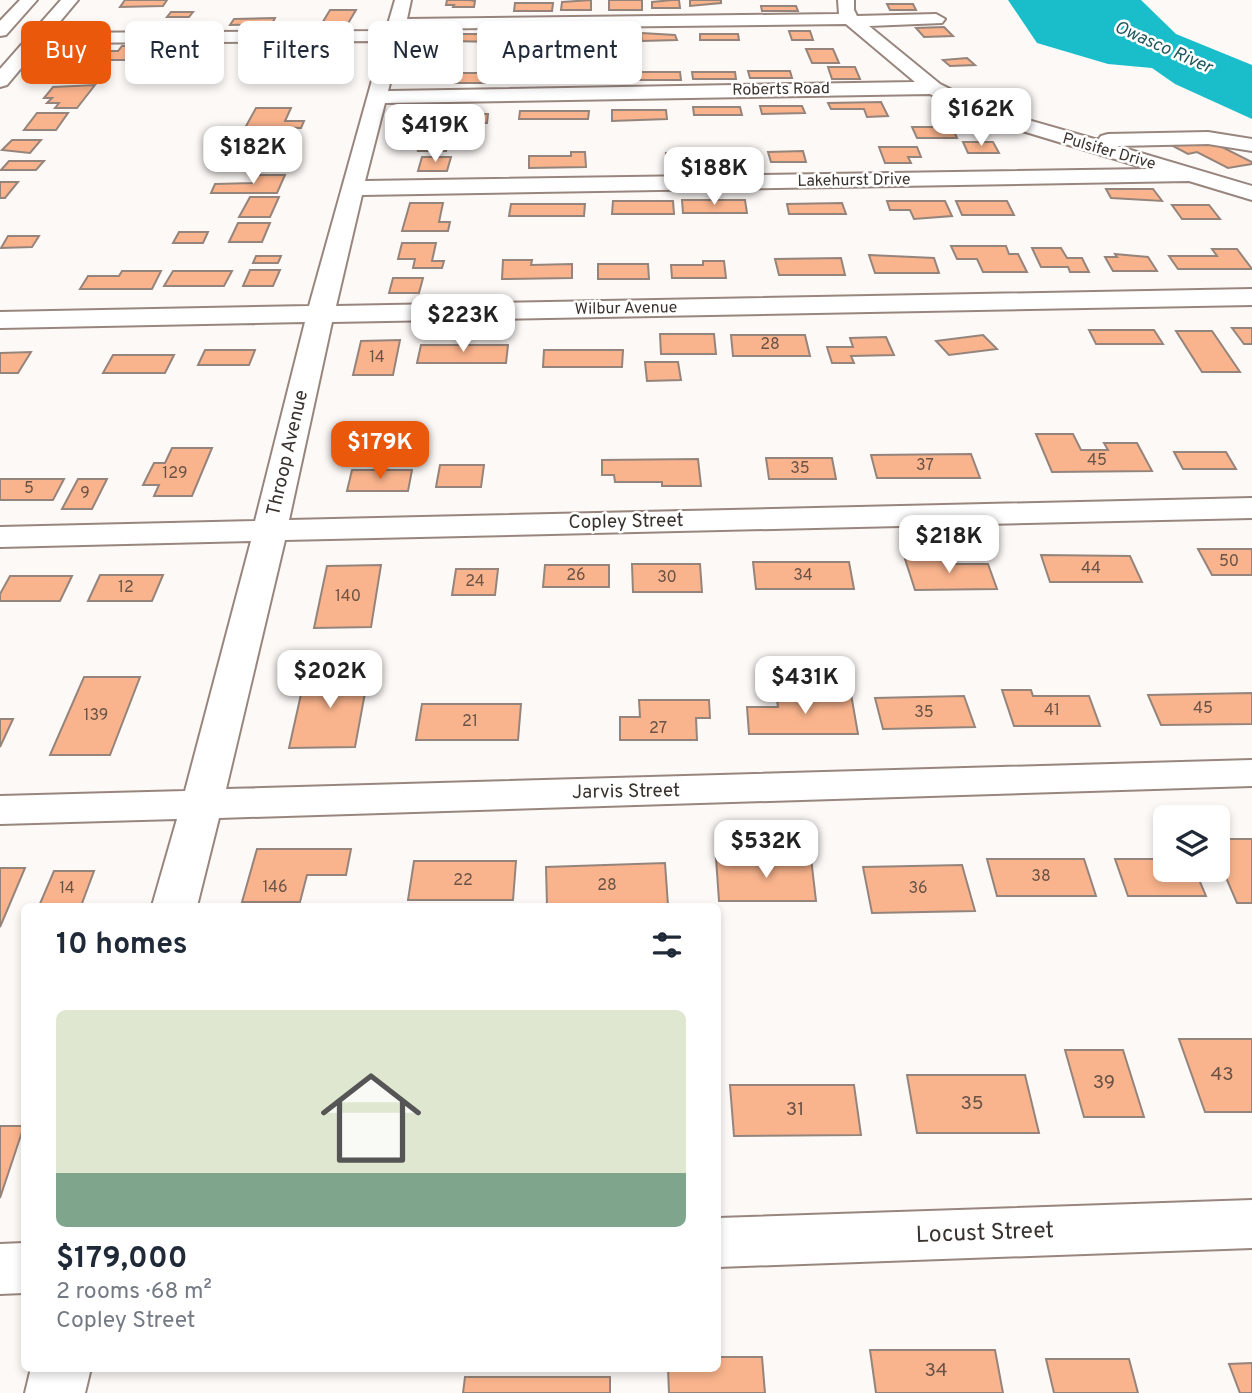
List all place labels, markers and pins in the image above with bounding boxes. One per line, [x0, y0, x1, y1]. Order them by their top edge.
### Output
pin: $162K [932, 88, 1030, 148]
pin: $419K [386, 104, 484, 164]
pin: $182K [204, 127, 302, 186]
pin: $188K [665, 148, 763, 207]
pin: $223K [414, 294, 512, 354]
pin: $179K [331, 421, 429, 481]
pin: $218K [900, 516, 998, 575]
pin: $202K [281, 650, 379, 710]
pin: $431K [756, 656, 854, 716]
pin: $532K [717, 820, 815, 880]

